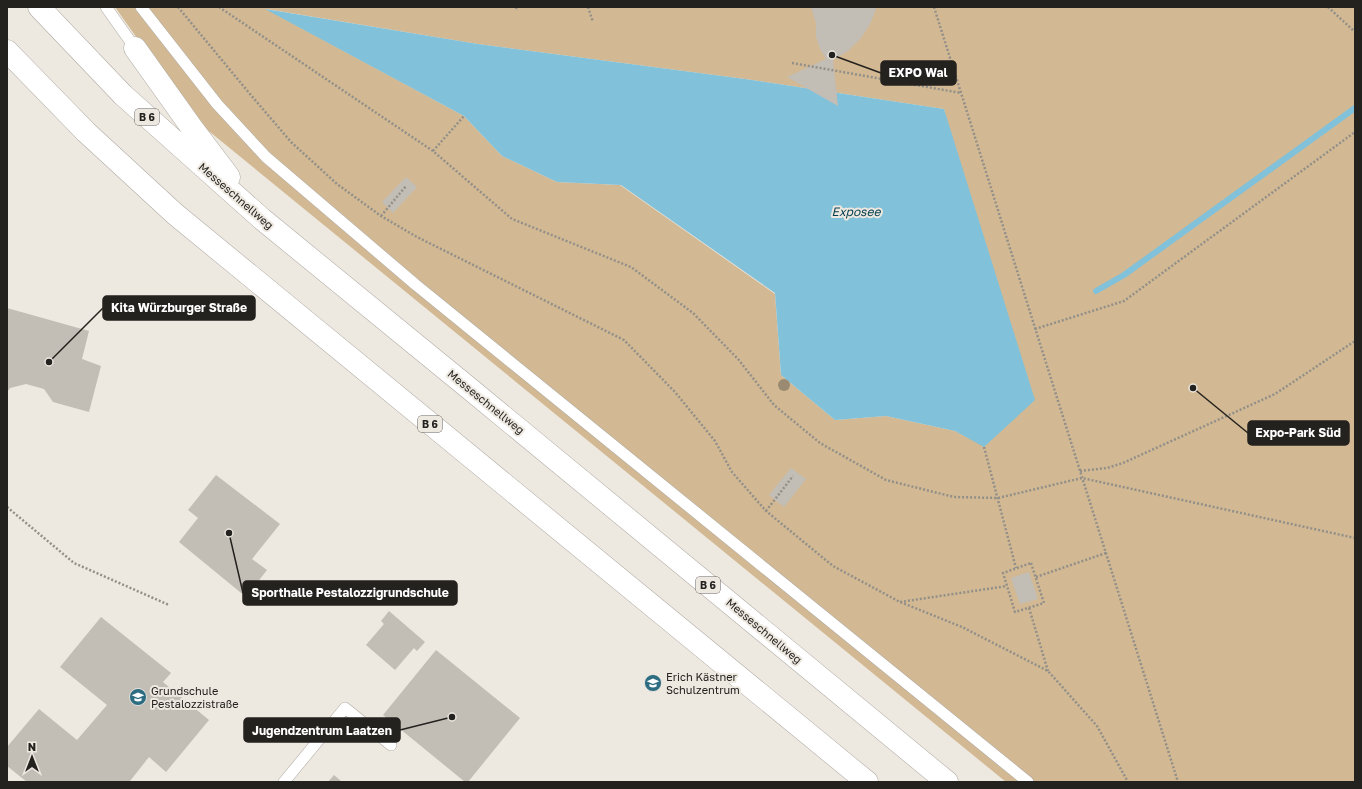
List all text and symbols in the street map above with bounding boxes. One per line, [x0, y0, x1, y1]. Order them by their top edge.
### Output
callout: EXPO Wal [881, 61, 956, 85]
text: EXPO Wal [889, 65, 947, 80]
road number: B 6 [135, 109, 159, 125]
street label: Messeschnellweg [196, 160, 276, 232]
water label: Exposee [832, 204, 881, 219]
callout: Kita Würzburger Straße [103, 296, 255, 320]
text: Kita Würzburger Straße [111, 300, 247, 315]
street label: Messeschnellweg [446, 367, 527, 436]
road number: B 6 [418, 416, 442, 432]
callout: Expo-Park Süd [1248, 421, 1349, 445]
text: Expo-Park Süd [1255, 425, 1341, 440]
road number: B 6 [696, 577, 720, 593]
callout: Sporthalle Pestalozzigrundschule [243, 581, 457, 605]
text: Sporthalle Pestalozzigrundschule [251, 585, 449, 600]
street label: Messeschnellweg [724, 595, 805, 666]
place label: Erich Kästner Schulzentrum [666, 670, 740, 696]
school or university icon: Erich Kästner Schulzentrum [643, 673, 663, 693]
place label: Grundschule Pestalozzistraße [151, 684, 239, 710]
school or university icon: Grundschule Pestalozzistraße [128, 687, 148, 707]
callout: Jugendzentrum Laatzen [244, 718, 400, 742]
text: Jugendzentrum Laatzen [252, 723, 392, 738]
north arrow [12, 737, 52, 777]
text: N [28, 740, 36, 753]

